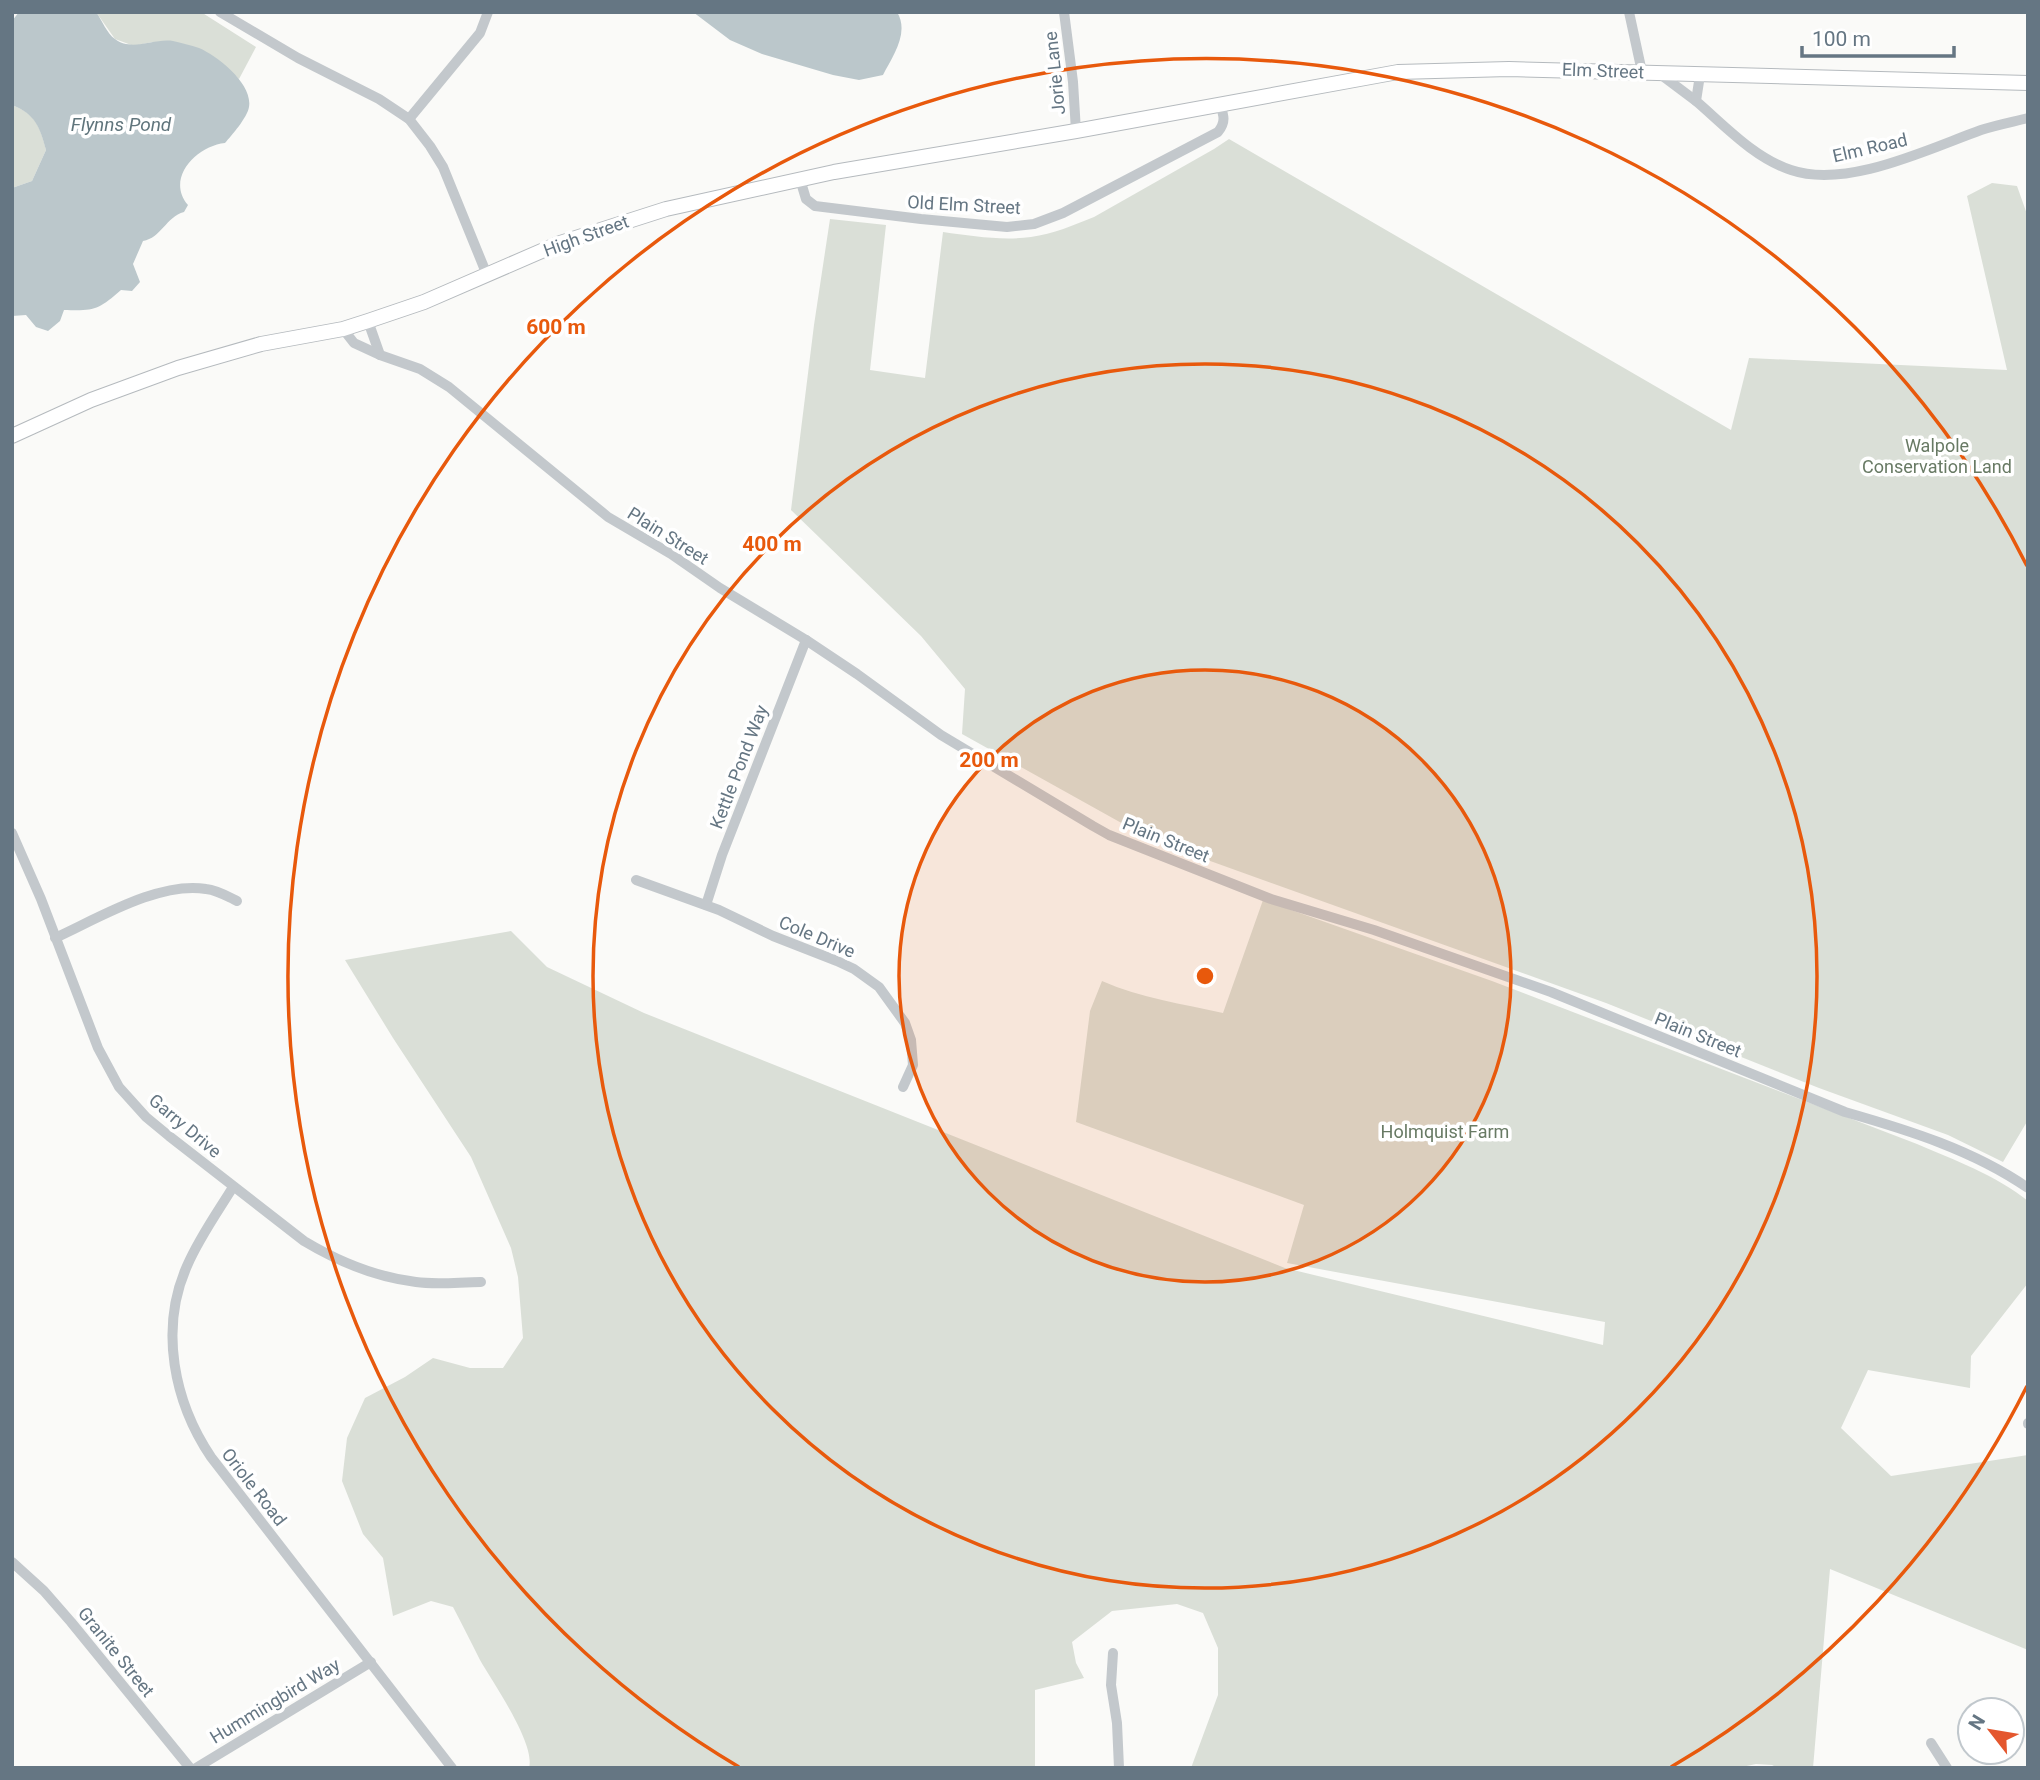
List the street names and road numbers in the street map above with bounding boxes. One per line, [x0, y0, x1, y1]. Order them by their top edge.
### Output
street label: Jorie Lane [1040, 30, 1069, 116]
street label: Elm Street [1561, 59, 1645, 82]
street label: Elm Road [1830, 129, 1909, 166]
street label: Old Elm Street [907, 191, 1021, 218]
street label: High Street [540, 210, 631, 261]
street label: Plain Street [624, 502, 713, 569]
street label: Kettle Pond Way [705, 702, 772, 832]
street label: Plain Street [1120, 813, 1213, 867]
street label: Cole Drive [776, 911, 858, 962]
street label: Plain Street [1652, 1008, 1745, 1062]
street label: Garry Drive [145, 1089, 226, 1162]
street label: Oriole Road [218, 1444, 291, 1530]
street label: Granite Street [74, 1603, 159, 1701]
street label: Hummingbird Way [206, 1653, 344, 1748]

